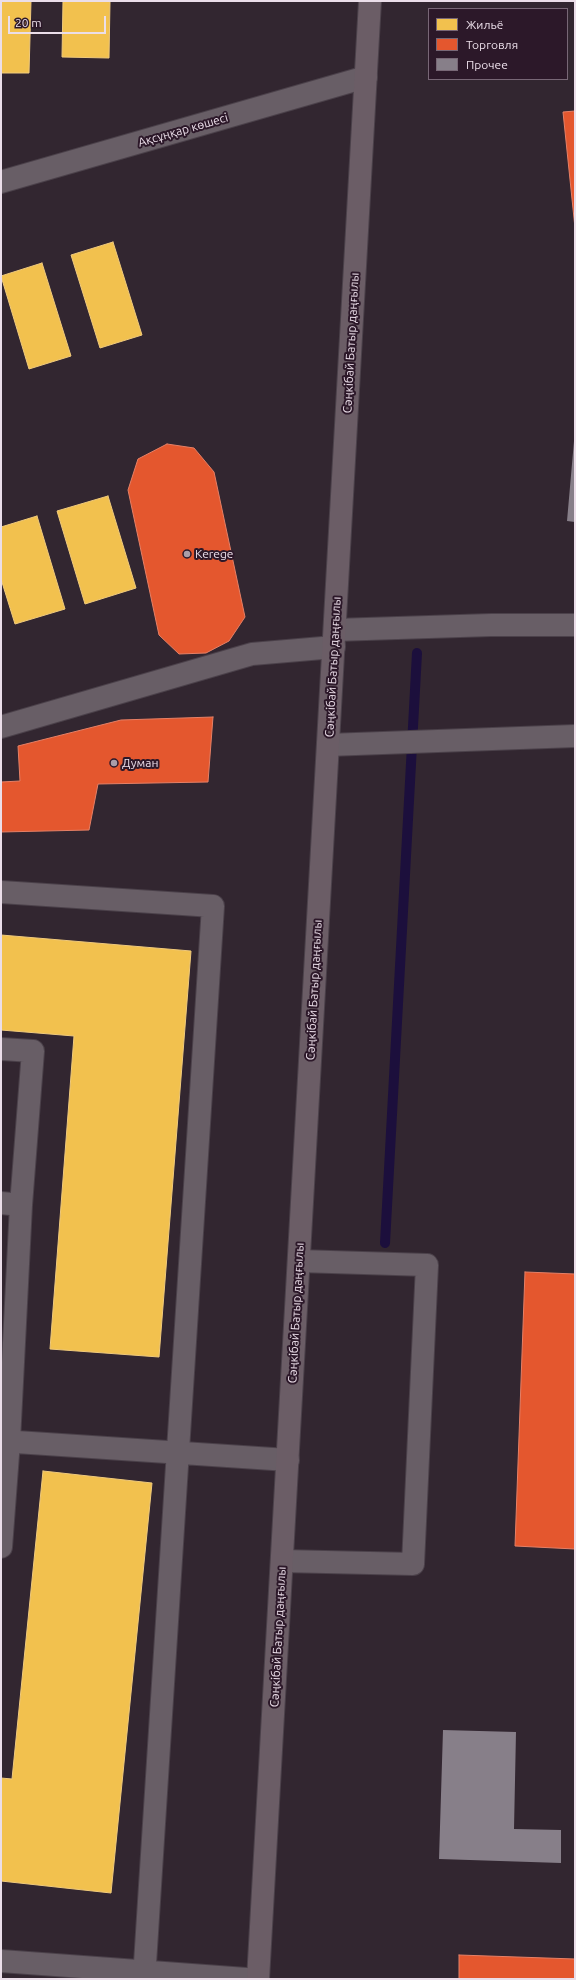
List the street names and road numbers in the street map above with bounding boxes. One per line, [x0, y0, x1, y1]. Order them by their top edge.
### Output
street label: Ақсұңқар көшесі [136, 110, 230, 150]
street label: Сәңкібай Батыр даңғылы [340, 272, 362, 414]
street label: Сәңкібай Батыр даңғылы [322, 596, 344, 738]
street label: Сәңкібай Батыр даңғылы [303, 919, 325, 1061]
street label: Сәңкібай Батыр даңғылы [285, 1242, 307, 1384]
street label: Сәңкібай Батыр даңғылы [267, 1566, 289, 1708]

